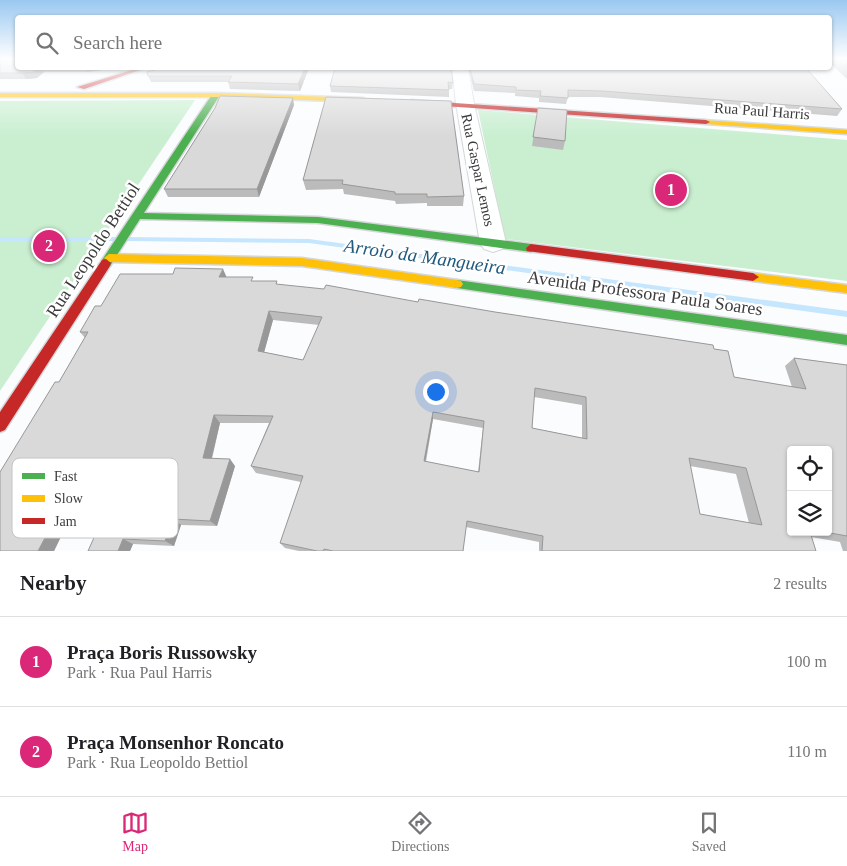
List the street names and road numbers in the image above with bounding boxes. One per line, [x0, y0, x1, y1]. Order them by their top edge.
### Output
street label: Rua Paul Harris [714, 100, 811, 122]
street label: Rua Gaspar Lemos [458, 112, 498, 228]
street label: Rua Leopoldo Bettiol [42, 179, 144, 321]
street label: Avenida Professora Paula Soares [526, 267, 764, 319]

